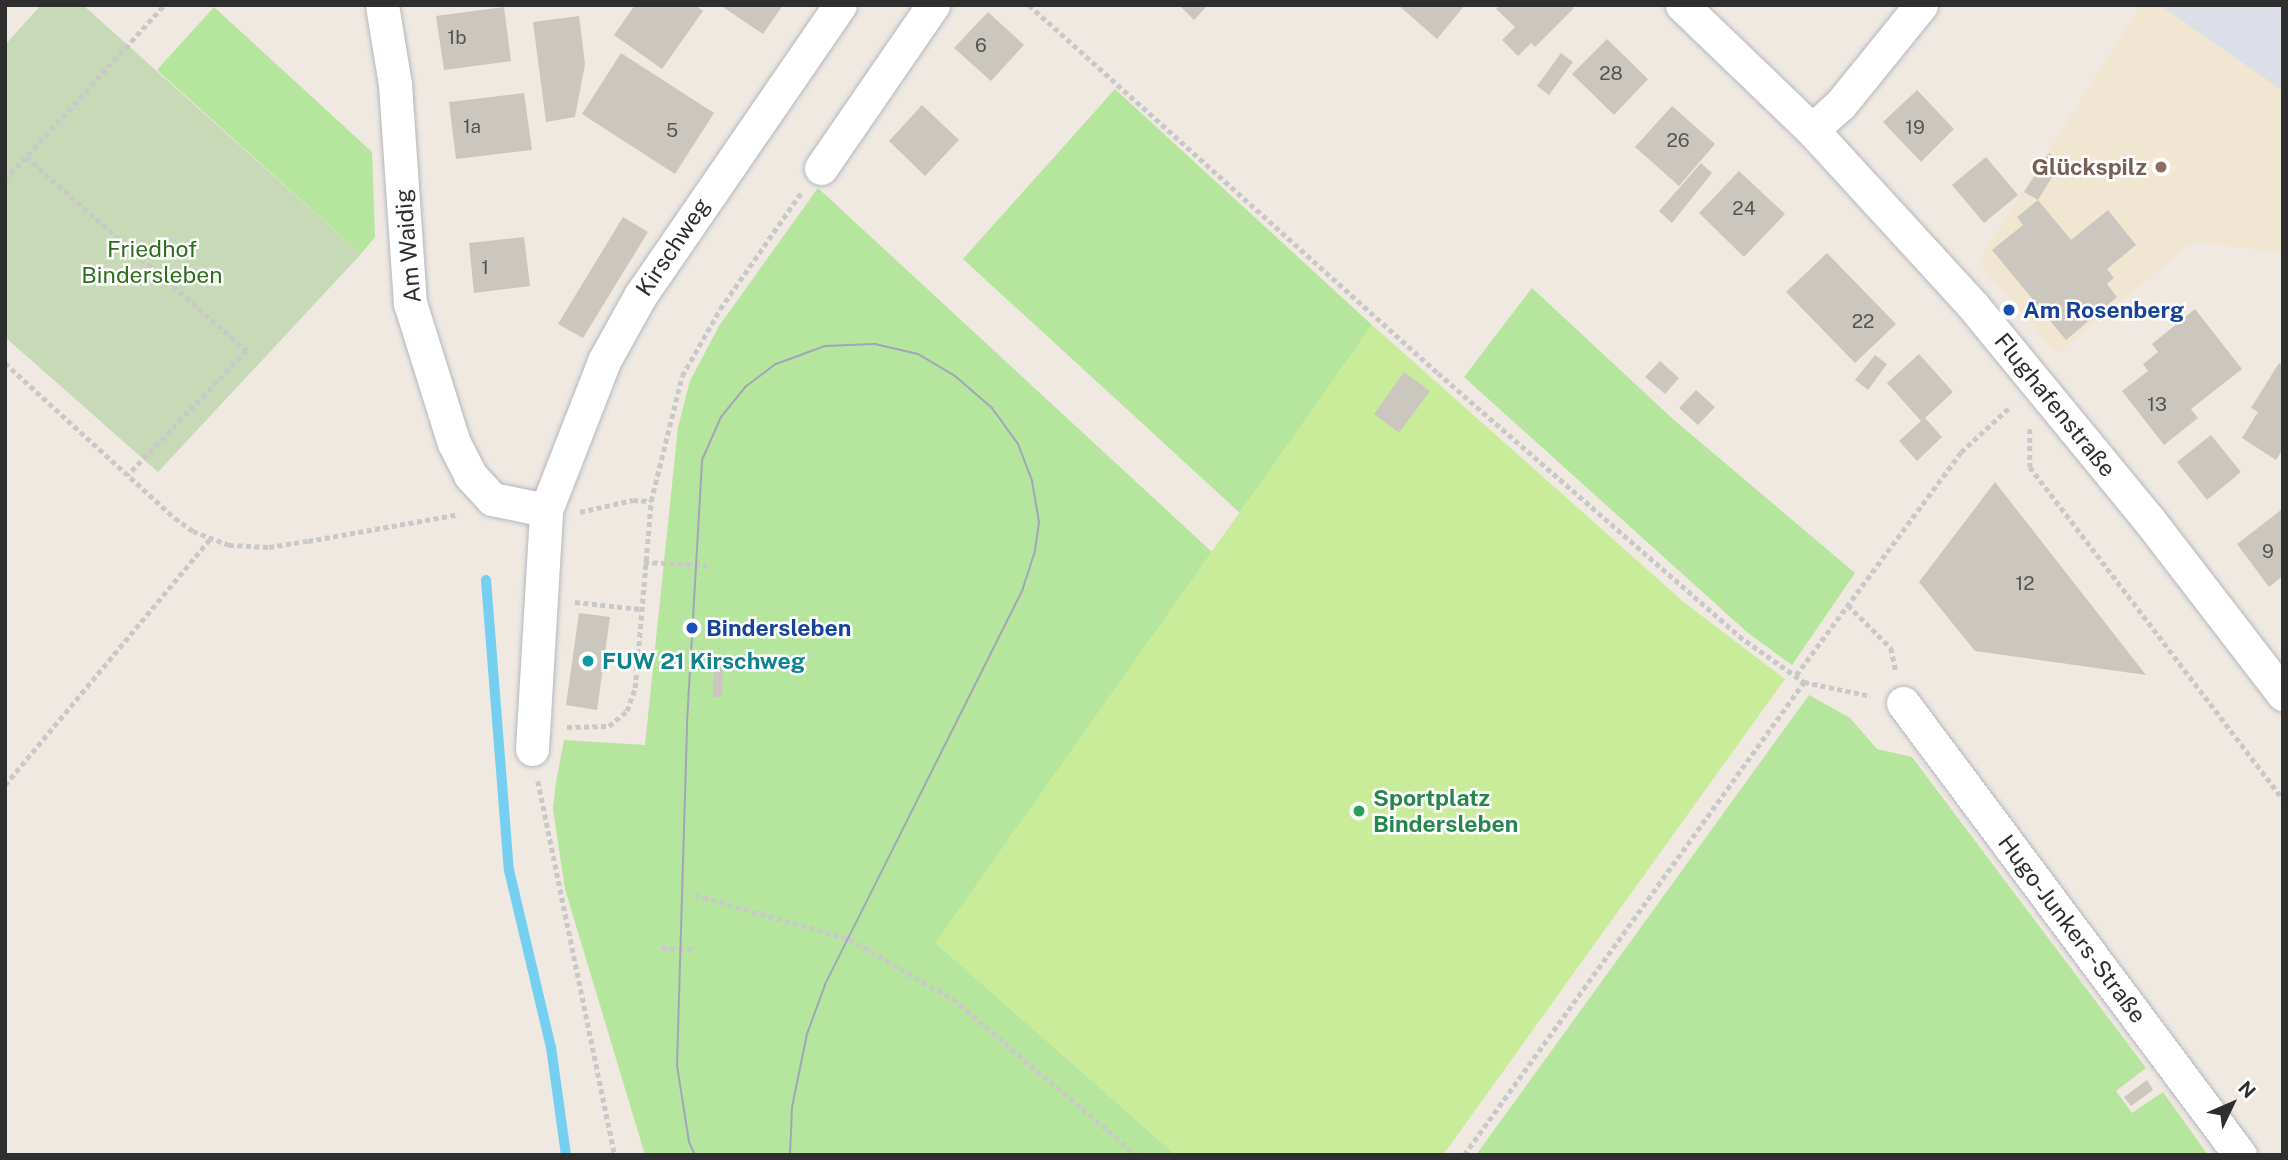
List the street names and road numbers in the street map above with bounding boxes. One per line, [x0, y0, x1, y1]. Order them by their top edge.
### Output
street label: Am Waidig [389, 188, 427, 304]
street label: Kirschweg [630, 193, 716, 301]
street label: Flughafenstraße [1989, 328, 2121, 482]
street label: Hugo-Junkers-Straße [1992, 829, 2152, 1029]

